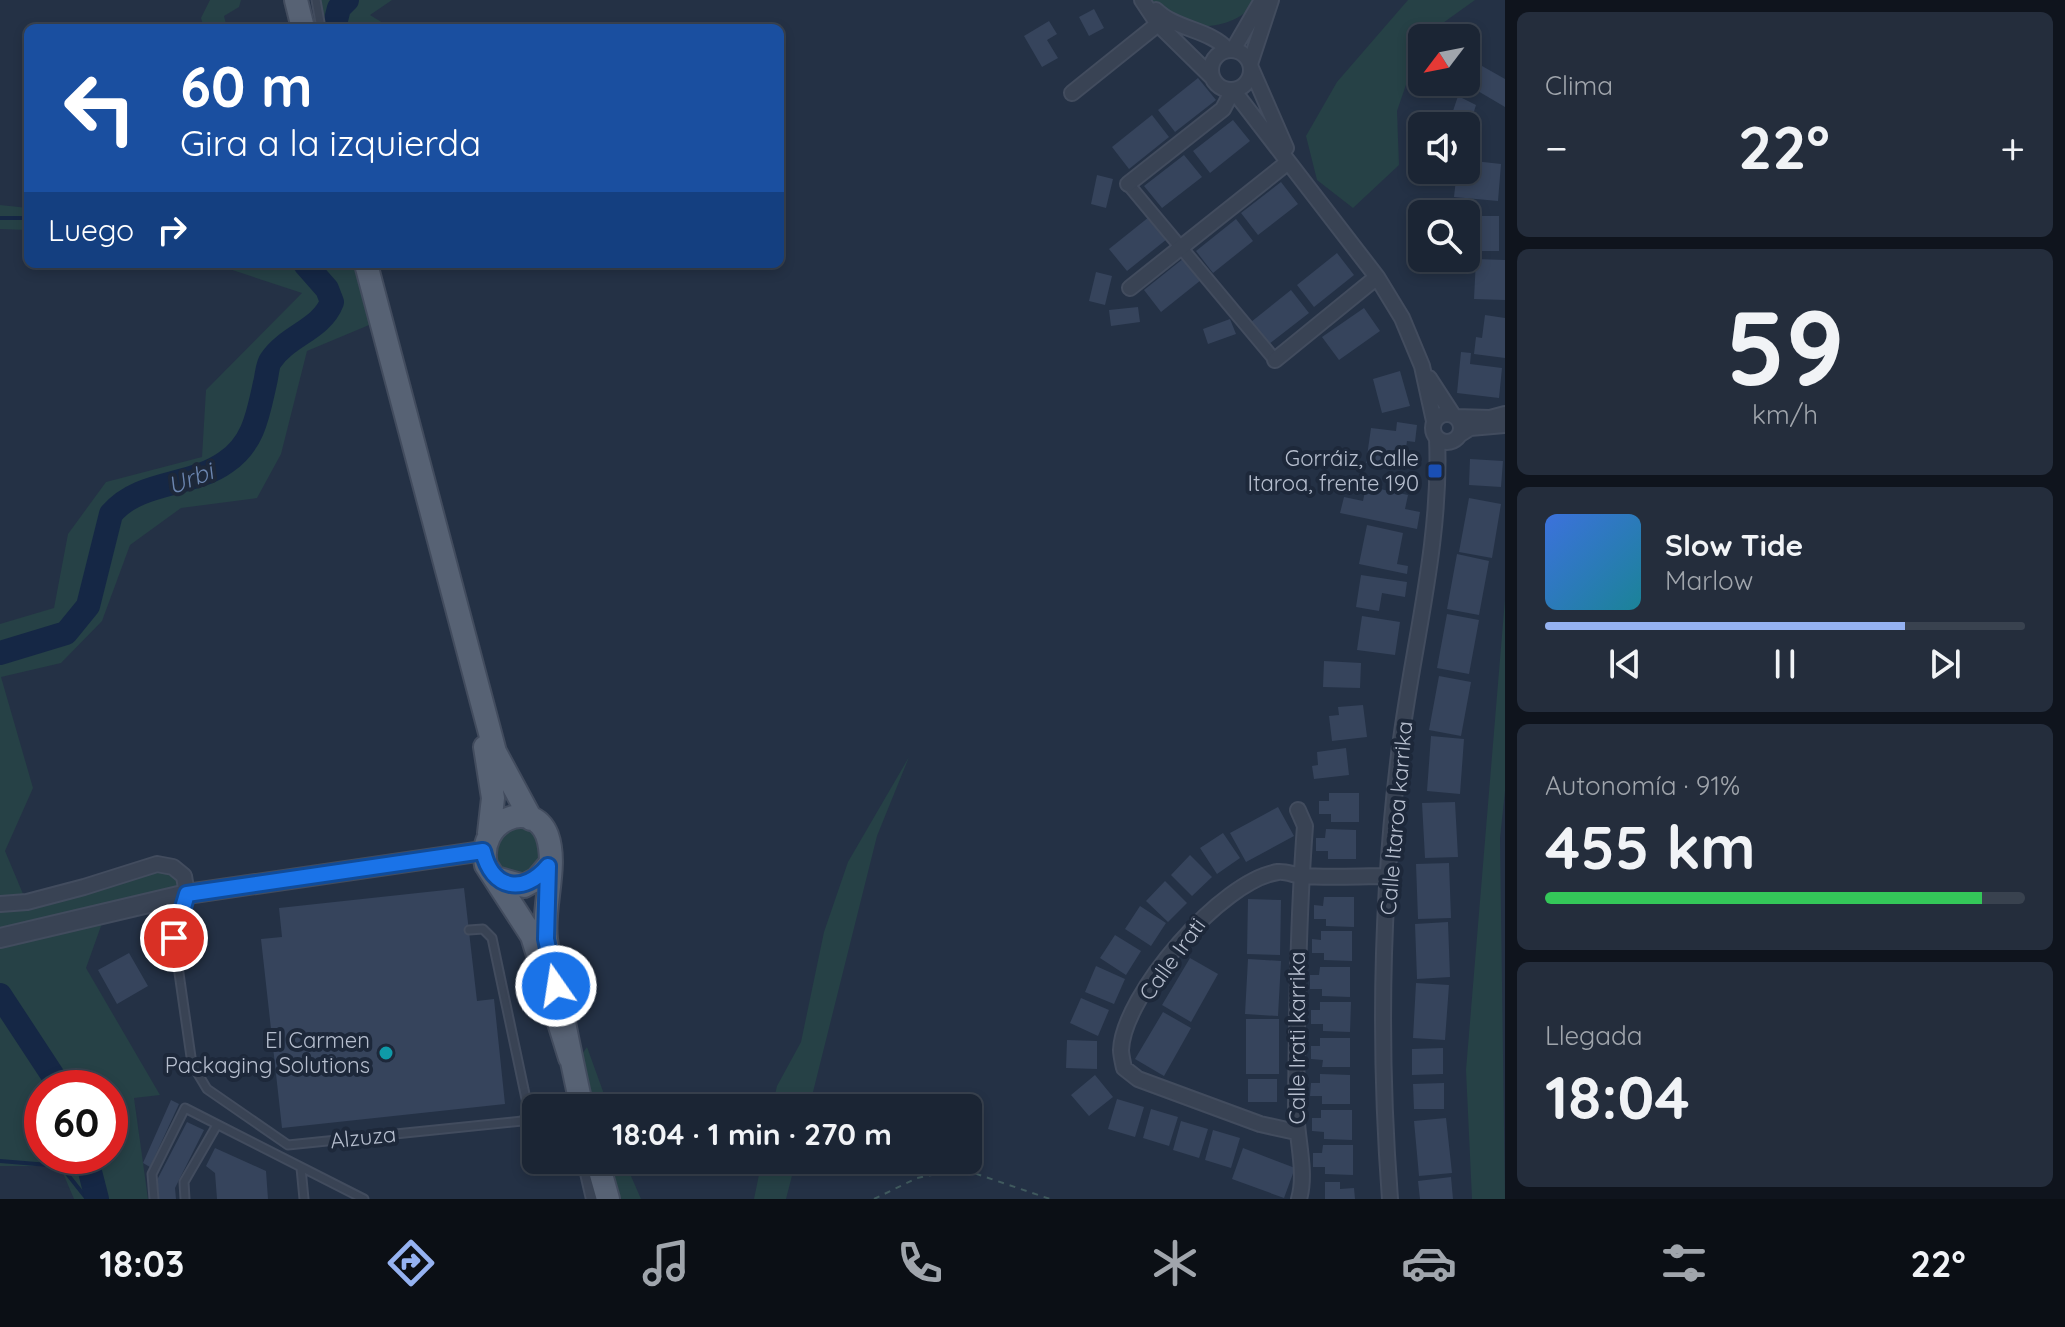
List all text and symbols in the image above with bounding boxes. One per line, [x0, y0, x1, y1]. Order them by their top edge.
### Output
north arrow [1408, 24, 1480, 96]
map controls [1408, 24, 1480, 272]
text: 60 m [180, 51, 313, 121]
icon: left [48, 56, 152, 160]
text: Clima [1545, 69, 1613, 102]
text: 22° [1738, 109, 1830, 184]
button: sound [1408, 112, 1480, 184]
text: Gira a la izquierda [180, 120, 481, 165]
text: − [1545, 120, 1568, 175]
text: + [2000, 120, 2025, 175]
button: search [1408, 200, 1480, 272]
icon: right [150, 208, 194, 252]
text: Luego [48, 211, 134, 249]
text: 59 [1726, 281, 1844, 411]
text: km/h [1752, 398, 1818, 431]
place label: Gorráiz, Calle Itaroa, frente 190 [1247, 444, 1419, 497]
water label: Urbi [163, 455, 220, 500]
marker: Gorráiz, Calle Itaroa, frente 190 [1426, 462, 1444, 480]
text: Slow Tide [1665, 526, 1803, 564]
text: Marlow [1665, 564, 1753, 597]
icon: previous [1603, 642, 1647, 686]
icon: pause [1763, 642, 1807, 686]
icon: next [1923, 642, 1967, 686]
street label: Calle Itaroa karrika [1374, 720, 1418, 916]
text: Autonomía · 91% [1545, 769, 1740, 802]
text: 455 km [1545, 809, 1756, 884]
pin [140, 904, 208, 972]
street label: Calle Irati [1133, 912, 1211, 1006]
icon: arrive [152, 916, 196, 960]
position arrow [514, 944, 598, 1028]
street label: Calle Irati karrika [1283, 952, 1311, 1124]
text: Llegada [1545, 1019, 1642, 1052]
place label: El Carmen Packaging Solutions [165, 1026, 370, 1079]
marker: El Carmen Packaging Solutions [377, 1044, 395, 1062]
text: 18:04 [1545, 1059, 1690, 1134]
speed limit sign: 60 [24, 1070, 128, 1174]
text: 18:04 · 1 min · 270 m [612, 1115, 892, 1153]
street label: Alzuza [329, 1120, 397, 1154]
icon: directions [383, 1235, 439, 1291]
icon: music [638, 1235, 694, 1291]
icon: phone [892, 1235, 948, 1291]
icon: climate [1147, 1235, 1203, 1291]
icon: car [1401, 1235, 1457, 1291]
icon: filters [1656, 1235, 1712, 1291]
text: 18:03 [99, 1241, 184, 1286]
text: 22° [1911, 1241, 1966, 1286]

